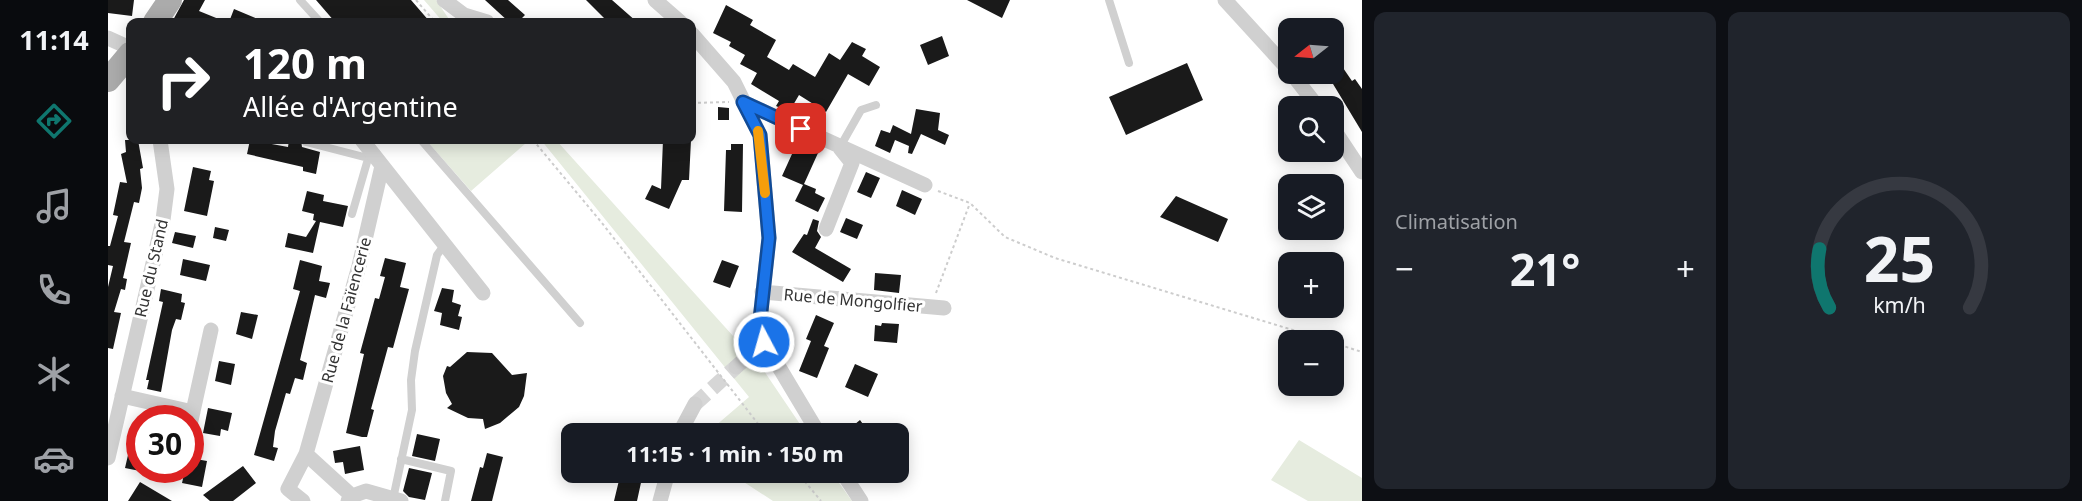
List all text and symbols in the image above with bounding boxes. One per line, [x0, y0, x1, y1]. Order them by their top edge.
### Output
north arrow [1278, 18, 1344, 84]
map controls [1278, 18, 1344, 396]
text: 11:14 [19, 21, 89, 58]
text: 120 m [243, 34, 367, 91]
icon: right [144, 42, 222, 120]
text: Allée d'Argentine [243, 88, 458, 125]
button: search [1278, 96, 1344, 162]
icon: directions [33, 100, 75, 142]
pin [775, 103, 826, 154]
icon: arrive [784, 112, 817, 145]
button: layers [1278, 174, 1344, 240]
icon: music [33, 185, 75, 227]
text: Climatisation [1395, 208, 1518, 235]
text: 25 [1863, 215, 1935, 300]
street label: Rue du Stand [129, 217, 173, 319]
street label: Rue de la Faïencerie [316, 235, 376, 385]
text: 21° [1510, 238, 1580, 299]
text: − [1395, 246, 1414, 291]
text: + [1676, 246, 1695, 291]
button: + [1278, 252, 1344, 318]
icon: phone [33, 269, 75, 311]
street label: Rue de Mongolfier [783, 283, 924, 317]
text: km/h [1873, 290, 1925, 319]
position arrow [732, 310, 796, 374]
button: − [1278, 330, 1344, 396]
icon: climate [33, 353, 75, 395]
speed limit sign: 30 [126, 405, 204, 483]
icon: car [33, 438, 75, 480]
text: 11:15 · 1 min · 150 m [626, 438, 844, 468]

